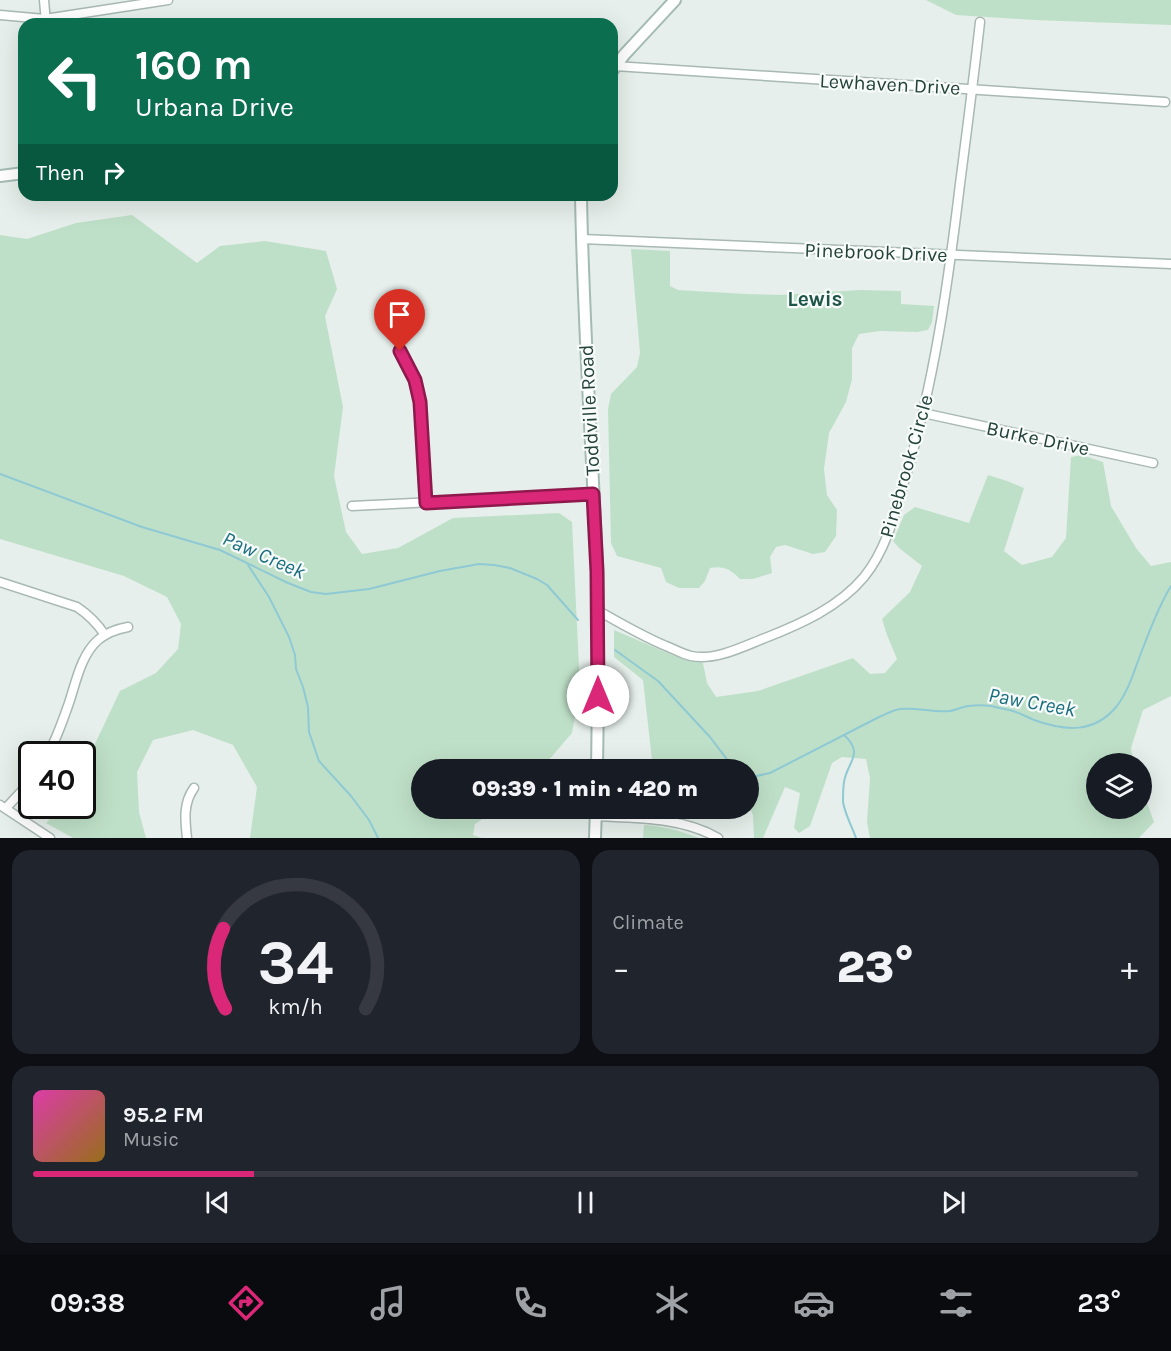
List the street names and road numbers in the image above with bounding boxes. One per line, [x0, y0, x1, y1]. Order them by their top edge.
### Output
street label: Lewhaven Drive [819, 69, 961, 100]
street label: Pinebrook Drive [804, 239, 948, 266]
street label: Toddville Road [575, 344, 604, 476]
street label: Pinebrook Circle [875, 392, 938, 540]
street label: Burke Drive [984, 416, 1092, 461]

